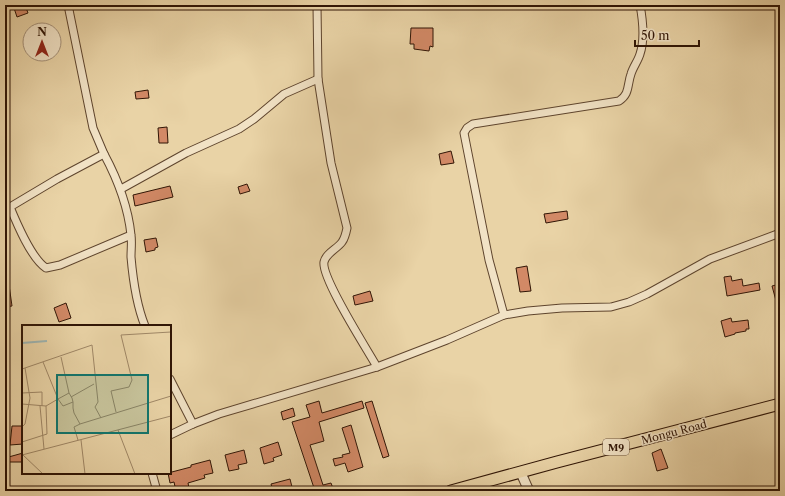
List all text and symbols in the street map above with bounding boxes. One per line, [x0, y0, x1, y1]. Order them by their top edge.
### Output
north arrow [22, 22, 62, 62]
scale bar [635, 22, 699, 48]
text: N [37, 25, 47, 39]
text: 50 m [641, 28, 670, 43]
inset map [22, 325, 171, 474]
street label: Mongu Road [640, 416, 709, 447]
road number: M9 [603, 439, 629, 455]

